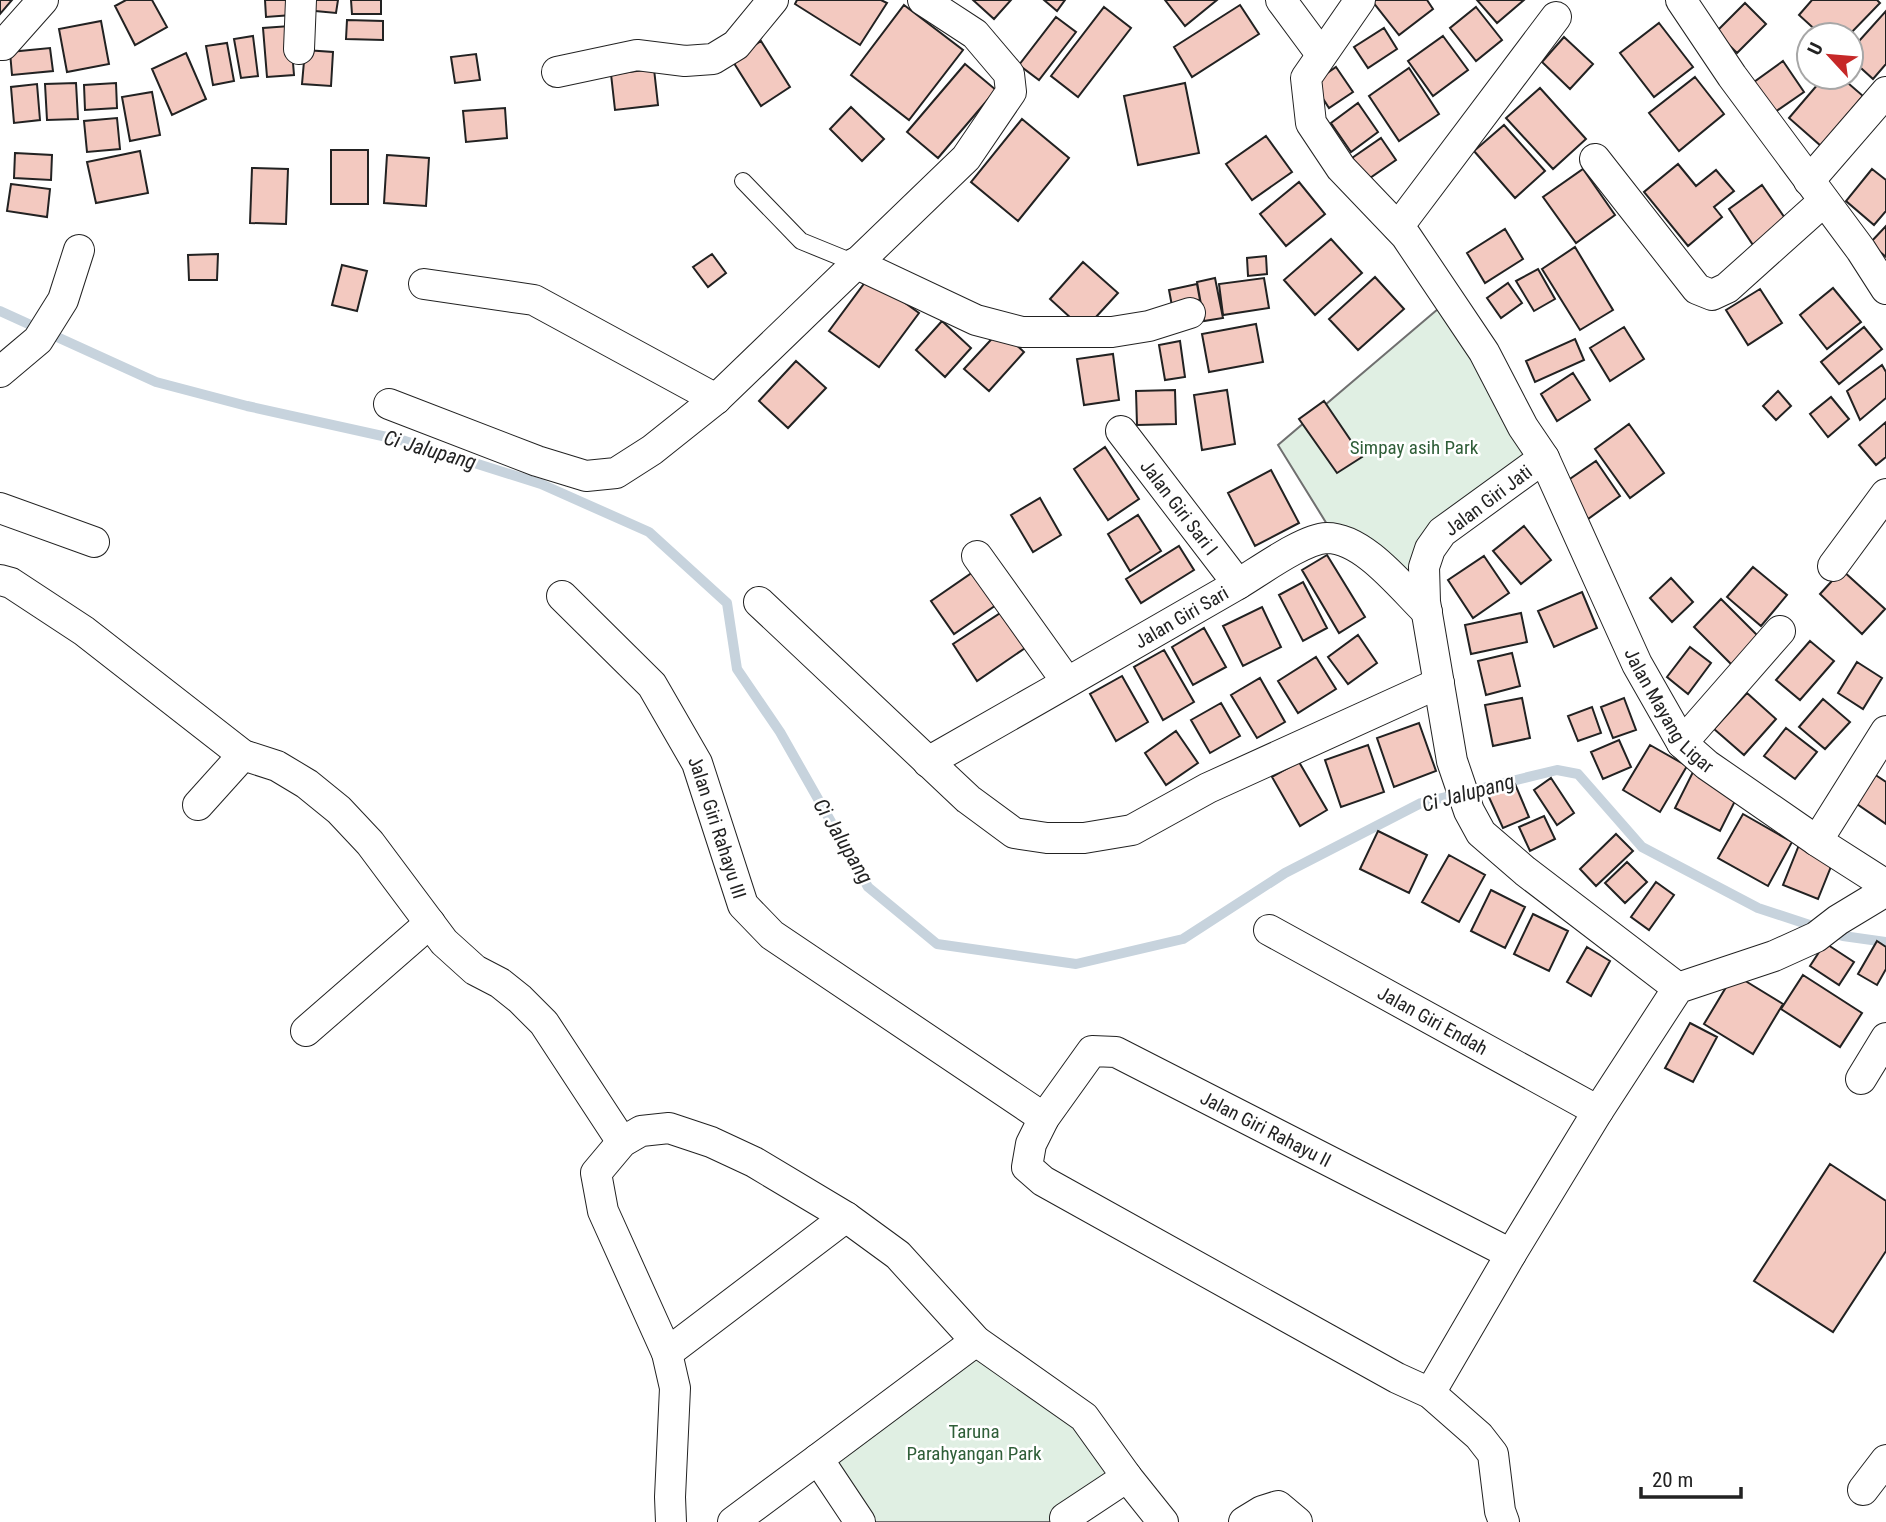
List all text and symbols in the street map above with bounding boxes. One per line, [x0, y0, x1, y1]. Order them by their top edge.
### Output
north arrow [1795, 21, 1865, 91]
text: U [1802, 39, 1828, 59]
water label: Ci Jalupang [381, 425, 479, 475]
park label: Simpay asih Park [1350, 436, 1479, 459]
street label: Jalan Giri Sari I [1135, 455, 1223, 560]
street label: Jalan Giri Jati [1440, 460, 1537, 541]
street label: Jalan Giri Sari [1130, 581, 1233, 653]
street label: Jalan Mayang Ligar [1619, 645, 1718, 778]
street label: Jalan Giri Rahayu III [683, 752, 751, 901]
water label: Ci Jalupang [1419, 769, 1517, 817]
water label: Ci Jalupang [808, 794, 878, 888]
street label: Jalan Giri Endah [1374, 981, 1492, 1060]
street label: Jalan Giri Rahayu II [1196, 1086, 1335, 1172]
park label: Taruna Parahyangan Park [906, 1420, 1042, 1465]
scale bar [1641, 1456, 1741, 1500]
text: 20 m [1652, 1468, 1693, 1492]

